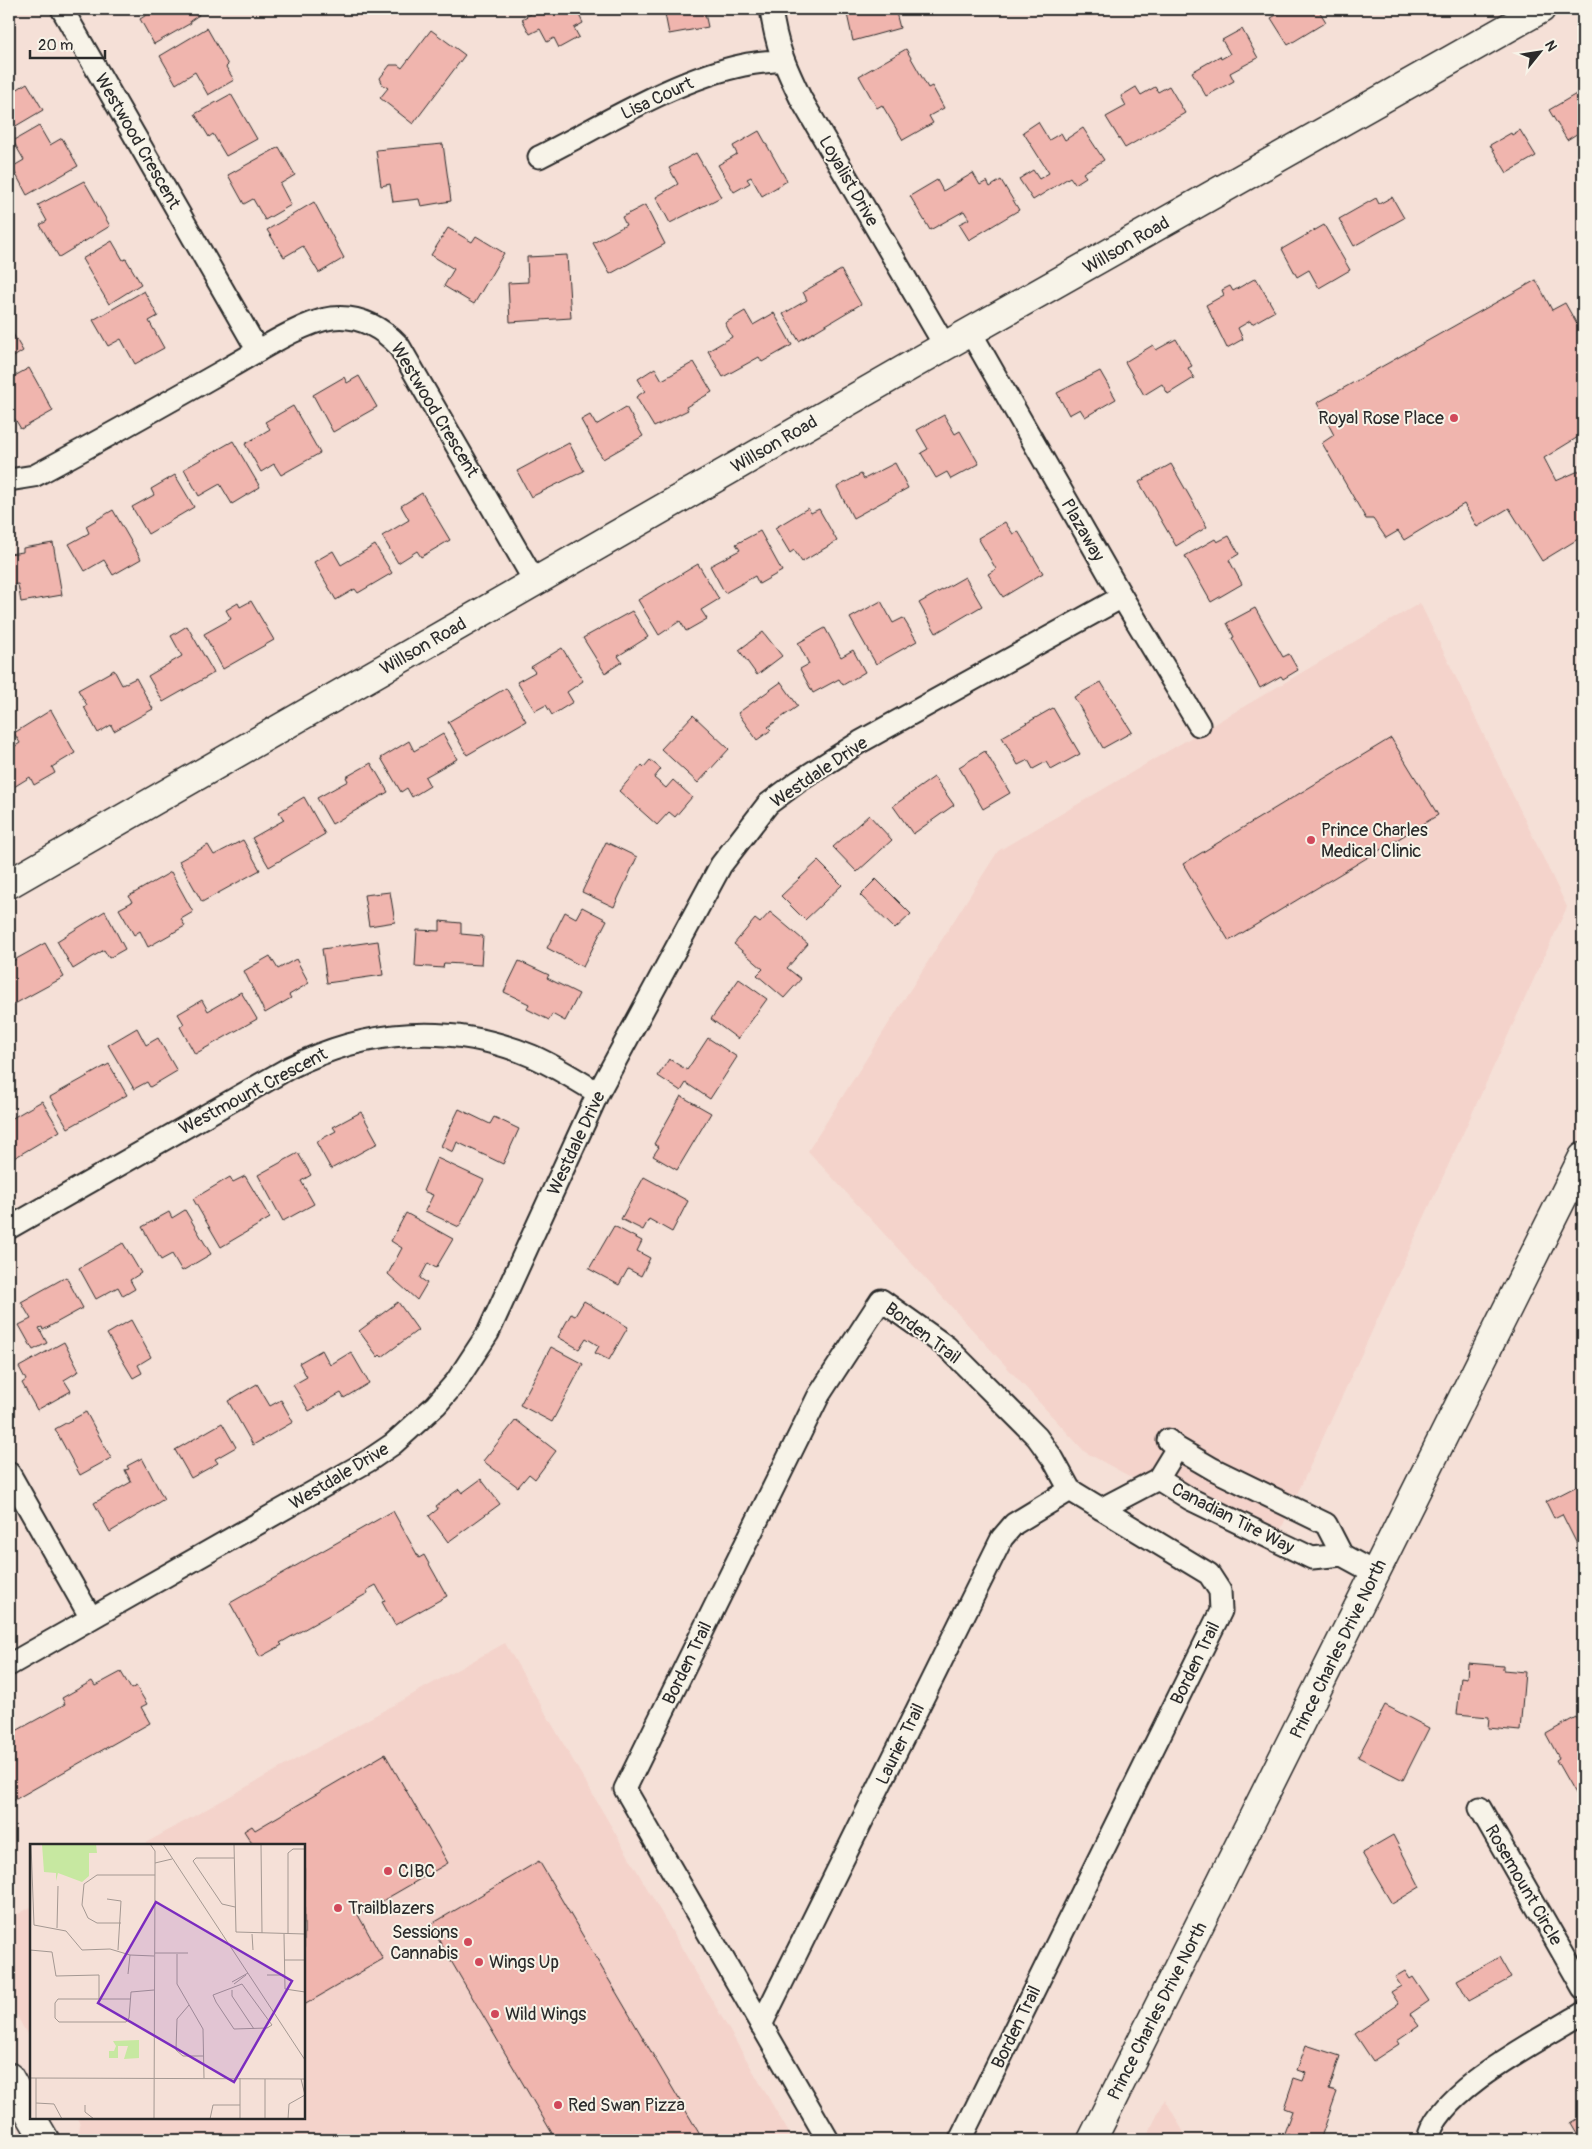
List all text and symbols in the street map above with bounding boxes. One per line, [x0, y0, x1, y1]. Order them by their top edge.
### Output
scale bar [30, 28, 105, 60]
north arrow [1514, 28, 1564, 78]
text: 20 m [38, 36, 73, 55]
text: N [1541, 37, 1561, 54]
street label: Westwood Crescent [89, 69, 186, 214]
street label: Lisa Court [617, 71, 698, 125]
street label: Loyalist Drive [813, 132, 884, 231]
street label: Willson Road [1079, 211, 1174, 279]
street label: Westwood Crescent [385, 339, 484, 482]
place label: Royal Rose Place [1318, 407, 1444, 430]
street label: Willson Road [727, 410, 822, 478]
marker: Royal Rose Place [1448, 412, 1460, 424]
street label: Plazaway [1055, 495, 1110, 566]
street label: Willson Road [376, 612, 471, 680]
street label: Westdale Drive [766, 731, 872, 813]
place label: Prince Charles Medical Clinic [1321, 819, 1428, 863]
marker: Prince Charles Medical Clinic [1305, 834, 1317, 846]
street label: Westmount Crescent [175, 1042, 332, 1140]
street label: Westdale Drive [542, 1087, 611, 1199]
street label: Borden Trail [880, 1297, 965, 1369]
street label: Westdale Drive [285, 1438, 393, 1515]
street label: Canadian Tire Way [1167, 1478, 1298, 1559]
street label: Prince Charles Drive North [1285, 1556, 1392, 1743]
street label: Borden Trail [658, 1618, 717, 1708]
street label: Borden Trail [1166, 1618, 1225, 1708]
street label: Laurier Trail [871, 1700, 930, 1789]
street label: Rosemount Circle [1480, 1821, 1568, 1950]
inset map [30, 1844, 305, 2119]
place label: CIBC [398, 1860, 435, 1883]
marker: CIBC [382, 1865, 394, 1877]
place label: Trailblazers [348, 1897, 434, 1920]
marker: Trailblazers [332, 1902, 344, 1914]
street label: Prince Charles Drive North [1103, 1918, 1212, 2104]
place label: Sessions Cannabis [390, 1921, 458, 1965]
marker: Sessions Cannabis [462, 1936, 474, 1948]
place label: Wings Up [489, 1951, 559, 1974]
marker: Wings Up [473, 1956, 485, 1968]
street label: Borden Trail [987, 1982, 1046, 2072]
place label: Wild Wings [505, 2003, 586, 2026]
marker: Wild Wings [489, 2008, 501, 2020]
place label: Red Swan Pizza [568, 2094, 685, 2117]
marker: Red Swan Pizza [552, 2099, 564, 2111]

